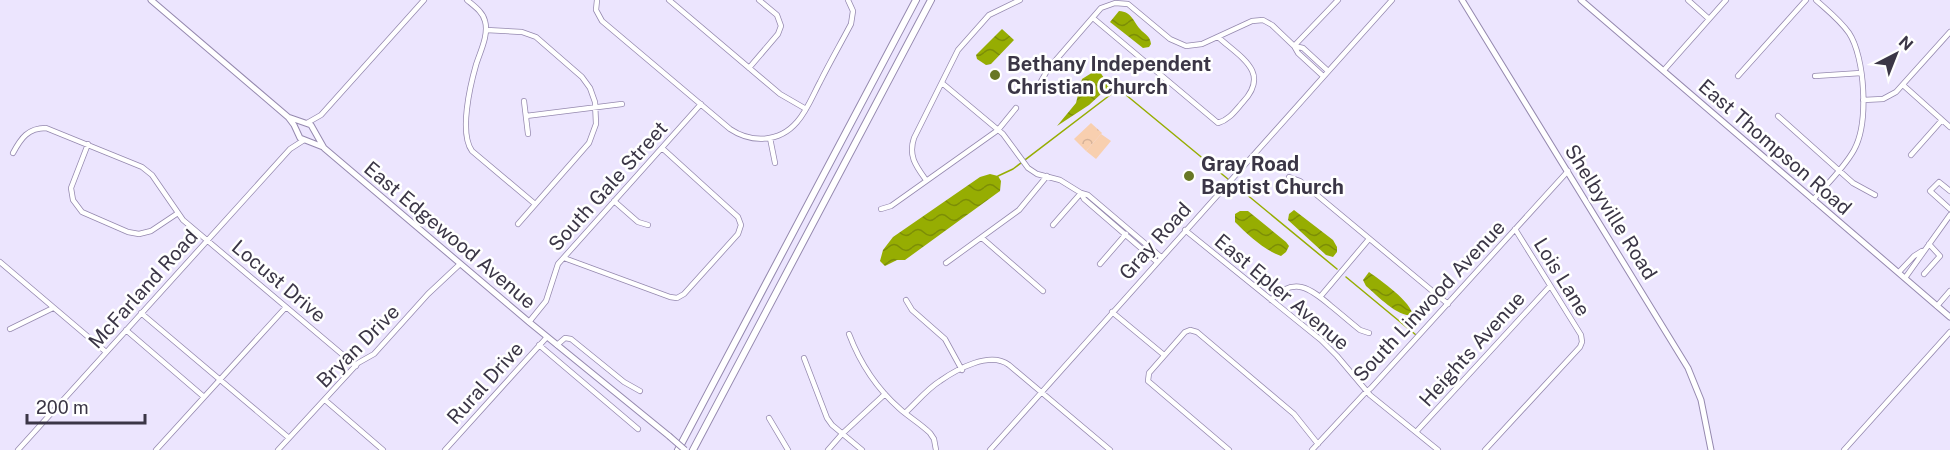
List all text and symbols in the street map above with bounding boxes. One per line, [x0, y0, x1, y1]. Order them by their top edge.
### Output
north arrow [1866, 24, 1926, 84]
text: N [1895, 32, 1917, 54]
place label: Bethany Independent Christian Church [1007, 52, 1211, 99]
marker: Bethany Independent Christian Church [988, 68, 1002, 82]
street label: East Thompson Road [1694, 74, 1856, 220]
street label: South Gale Street [543, 116, 673, 256]
street label: Shelbyville Road [1560, 140, 1662, 284]
place label: Gray Road Baptist Church [1201, 152, 1344, 199]
street label: East Edgewood Avenue [359, 156, 541, 314]
marker: Gray Road Baptist Church [1182, 169, 1196, 183]
street label: Gray Road [1114, 197, 1196, 285]
street label: South Linwood Avenue [1348, 215, 1510, 387]
street label: McFarland Road [83, 225, 203, 353]
street label: East Epler Avenue [1210, 229, 1354, 355]
street label: Lois Lane [1529, 234, 1595, 320]
street label: Locust Drive [227, 235, 331, 327]
street label: Heights Avenue [1414, 287, 1530, 411]
street label: Bryan Drive [312, 300, 404, 392]
street label: Rural Drive [442, 337, 528, 429]
scale bar [27, 387, 146, 425]
text: 200 m [36, 397, 89, 418]

